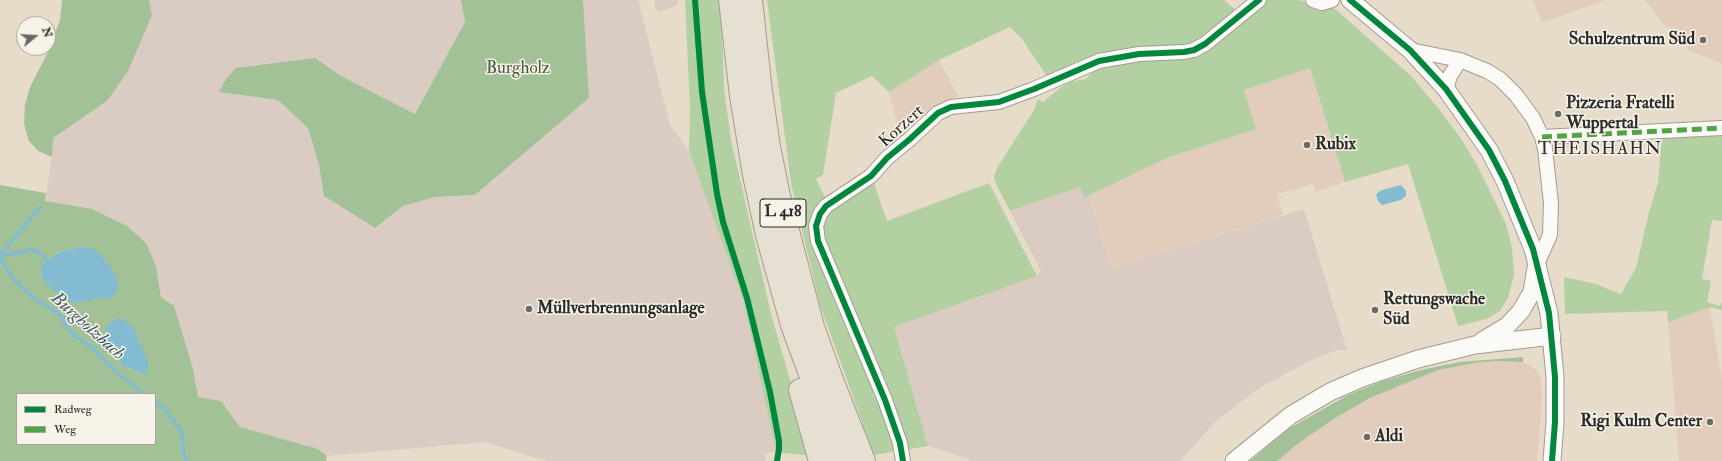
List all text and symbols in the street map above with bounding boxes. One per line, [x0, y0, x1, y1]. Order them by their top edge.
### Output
north arrow [16, 16, 56, 56]
text: N [39, 26, 55, 39]
place label: Schulzentrum Süd [1569, 30, 1695, 50]
marker: Schulzentrum Süd [1698, 35, 1708, 45]
park label: Burgholz [486, 59, 550, 79]
place label: Pizzeria Fratelli Wuppertal [1566, 94, 1675, 134]
street label: Korzert [875, 102, 929, 152]
marker: Pizzeria Fratelli Wuppertal [1553, 109, 1563, 119]
place label: Rubix [1315, 135, 1356, 155]
district label: THEISHAHN [1538, 139, 1662, 161]
marker: Rubix [1302, 140, 1312, 150]
road number: L 418 [760, 199, 806, 227]
water label: Burgholzbach [46, 288, 128, 366]
place label: Rettungswache Süd [1383, 290, 1485, 330]
place label: Müllverbrennungsanlage [537, 299, 705, 319]
marker: Müllverbrennungsanlage [524, 304, 534, 314]
marker: Rettungswache Süd [1370, 305, 1380, 315]
legend [16, 393, 156, 445]
text: Radweg [54, 402, 92, 417]
place label: Rigi Kulm Center [1580, 412, 1702, 432]
marker: Rigi Kulm Center [1705, 417, 1715, 427]
text: Weg [54, 422, 76, 437]
place label: Aldi [1375, 427, 1403, 447]
marker: Aldi [1362, 432, 1372, 442]

